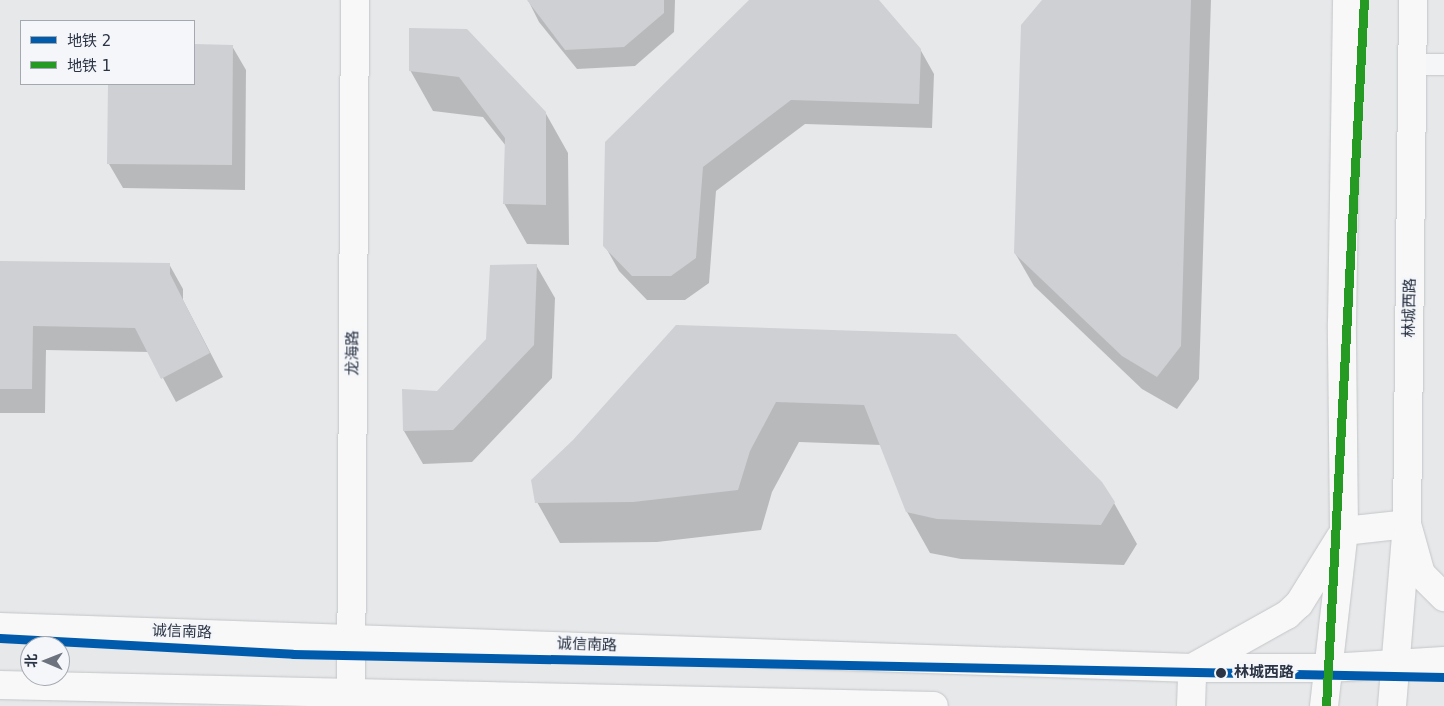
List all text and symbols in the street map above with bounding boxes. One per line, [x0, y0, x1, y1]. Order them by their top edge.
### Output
legend [20, 20, 195, 85]
text: 地铁 2 [67, 32, 111, 50]
text: 地铁 1 [67, 57, 111, 75]
street label: 林城西路 [1400, 278, 1420, 338]
street label: 龙海路 [344, 331, 362, 375]
street label: 诚信南路 [152, 622, 212, 642]
street label: 诚信南路 [557, 635, 617, 655]
north arrow [20, 636, 70, 686]
text: 北 [23, 654, 39, 668]
marker: 林城西路 [1212, 664, 1230, 682]
place label: 林城西路 [1234, 664, 1294, 682]

